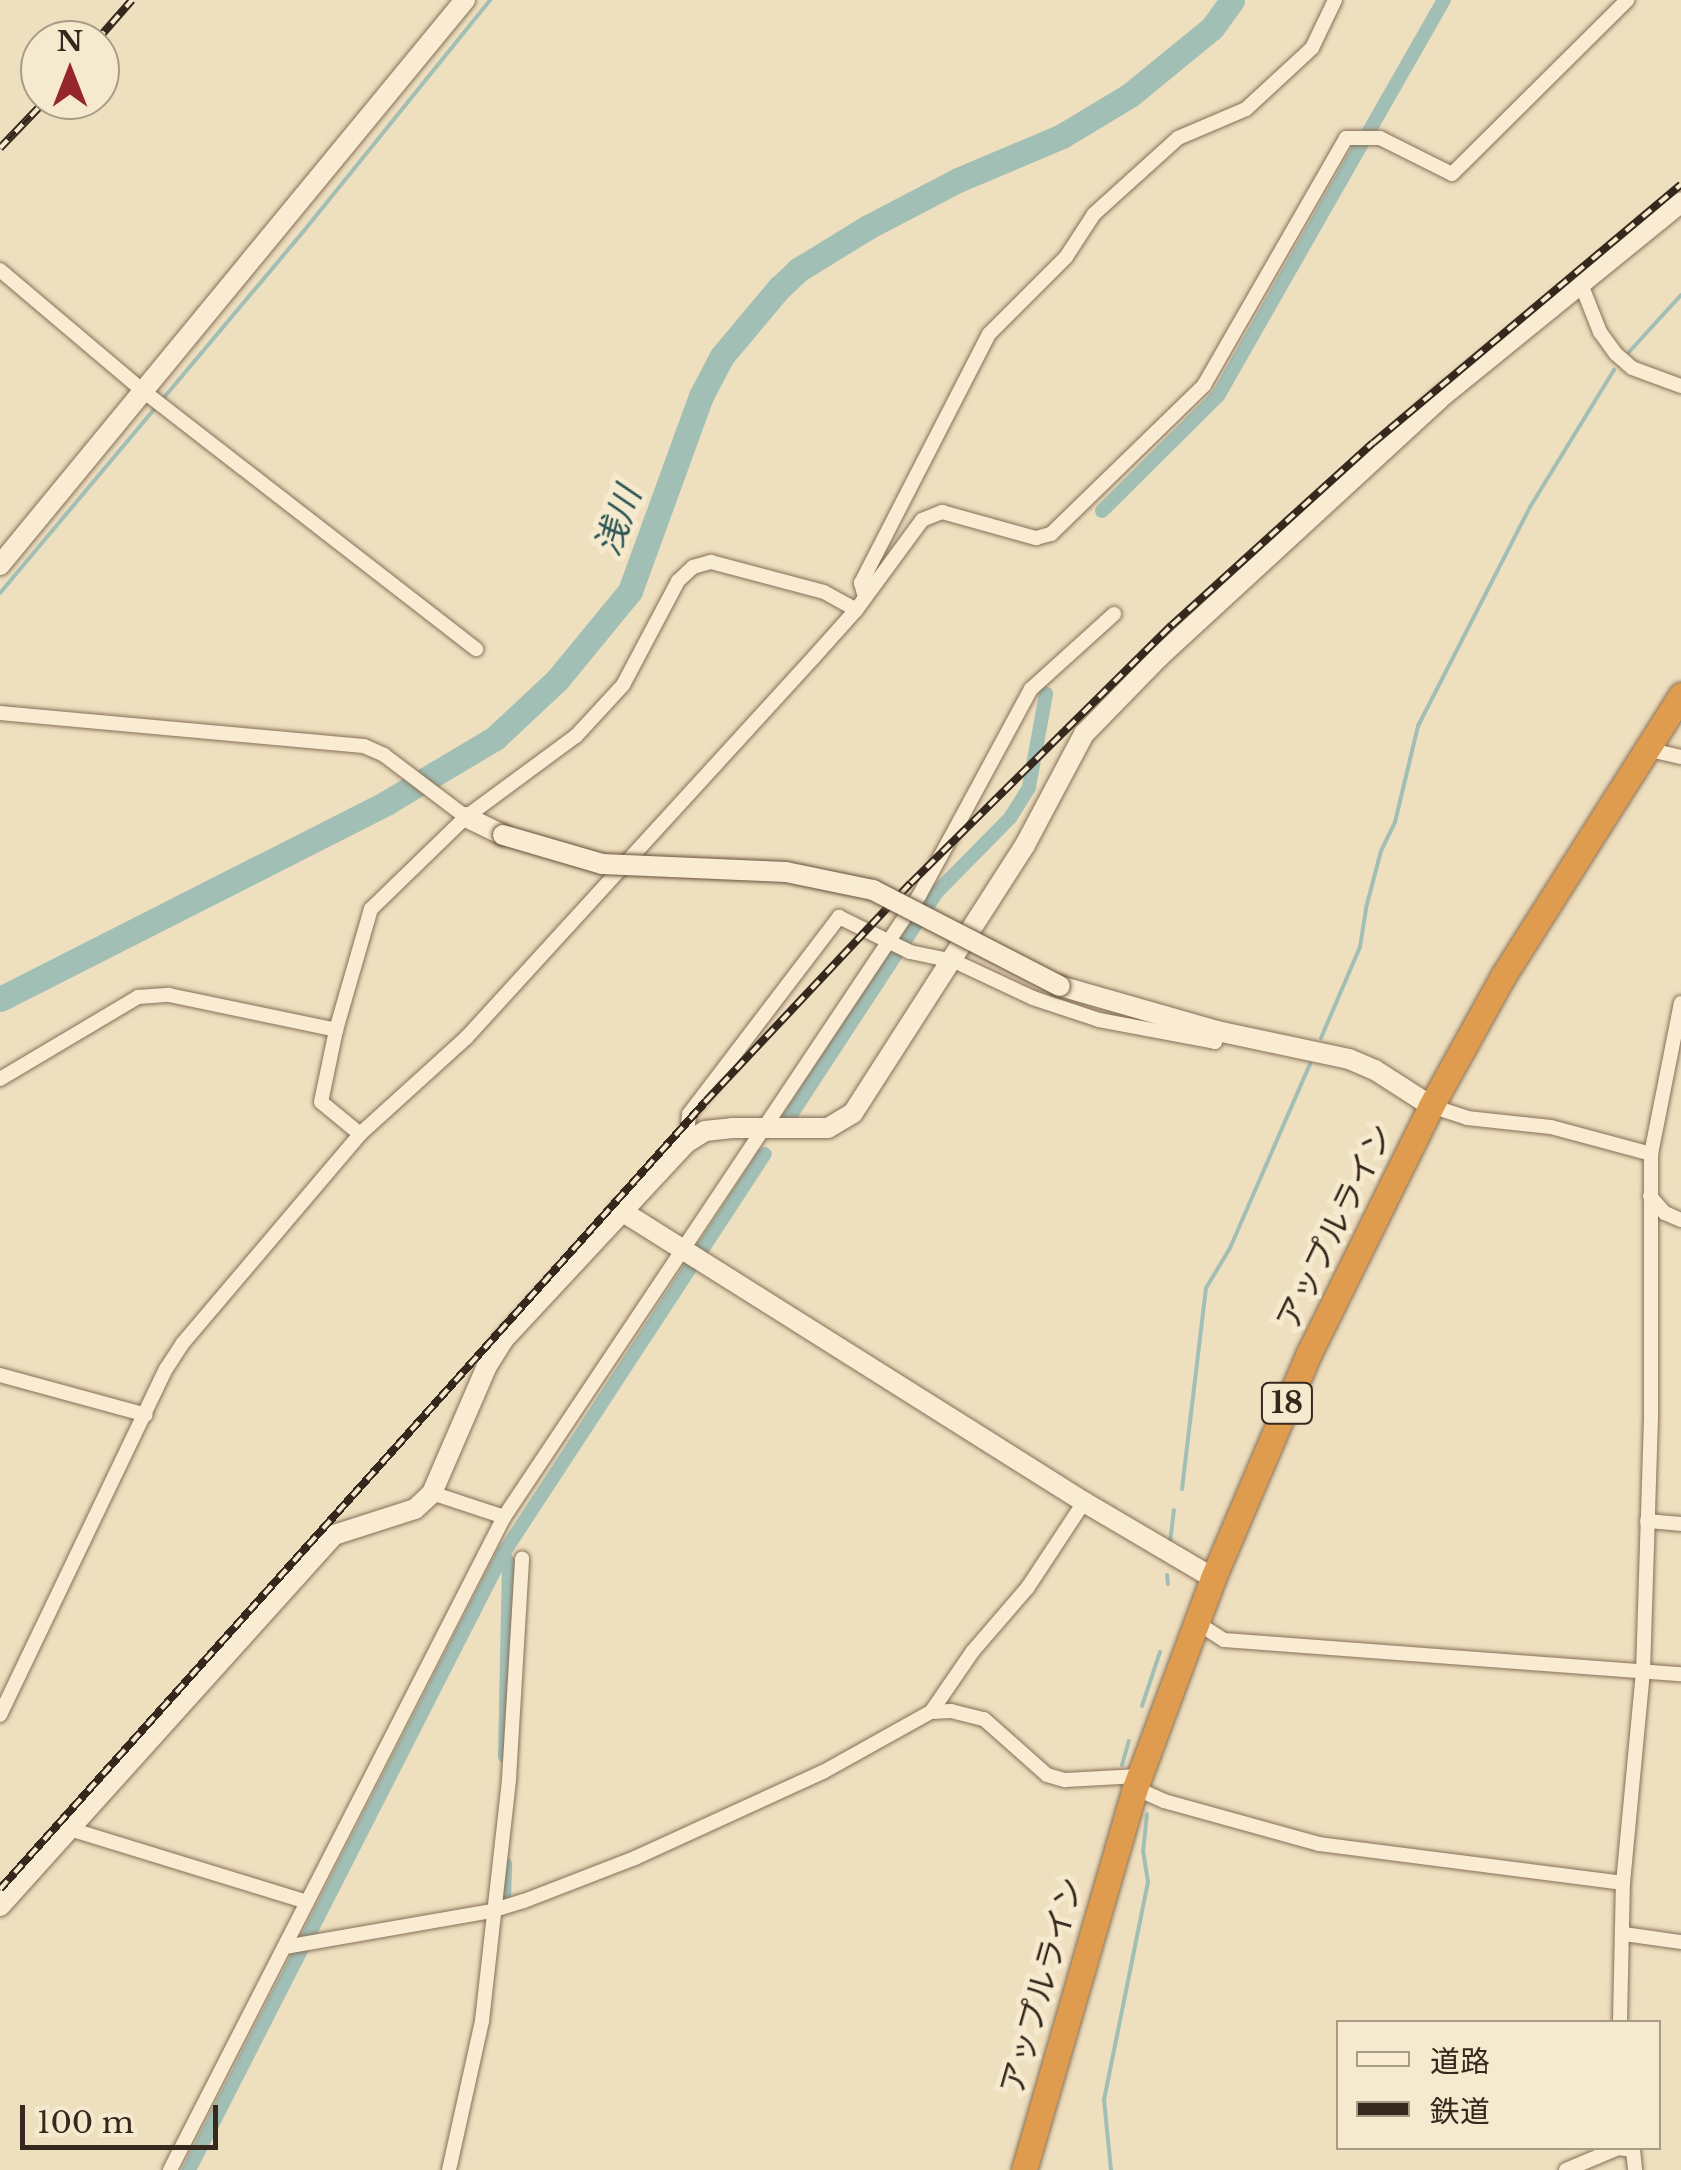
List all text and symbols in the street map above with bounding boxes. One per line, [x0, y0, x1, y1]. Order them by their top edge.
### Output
north arrow [20, 20, 120, 120]
text: N [57, 24, 83, 59]
water label: 浅川 [586, 481, 650, 561]
street label: アップルライン [1269, 1118, 1401, 1336]
road number: 18 [1260, 1378, 1314, 1428]
street label: アップルライン [993, 1873, 1091, 2099]
legend [1336, 2020, 1661, 2150]
text: 道路 [1430, 2043, 1490, 2080]
scale bar [25, 2085, 222, 2147]
text: 鉄道 [1430, 2093, 1490, 2130]
text: 100 m [37, 2104, 134, 2141]

